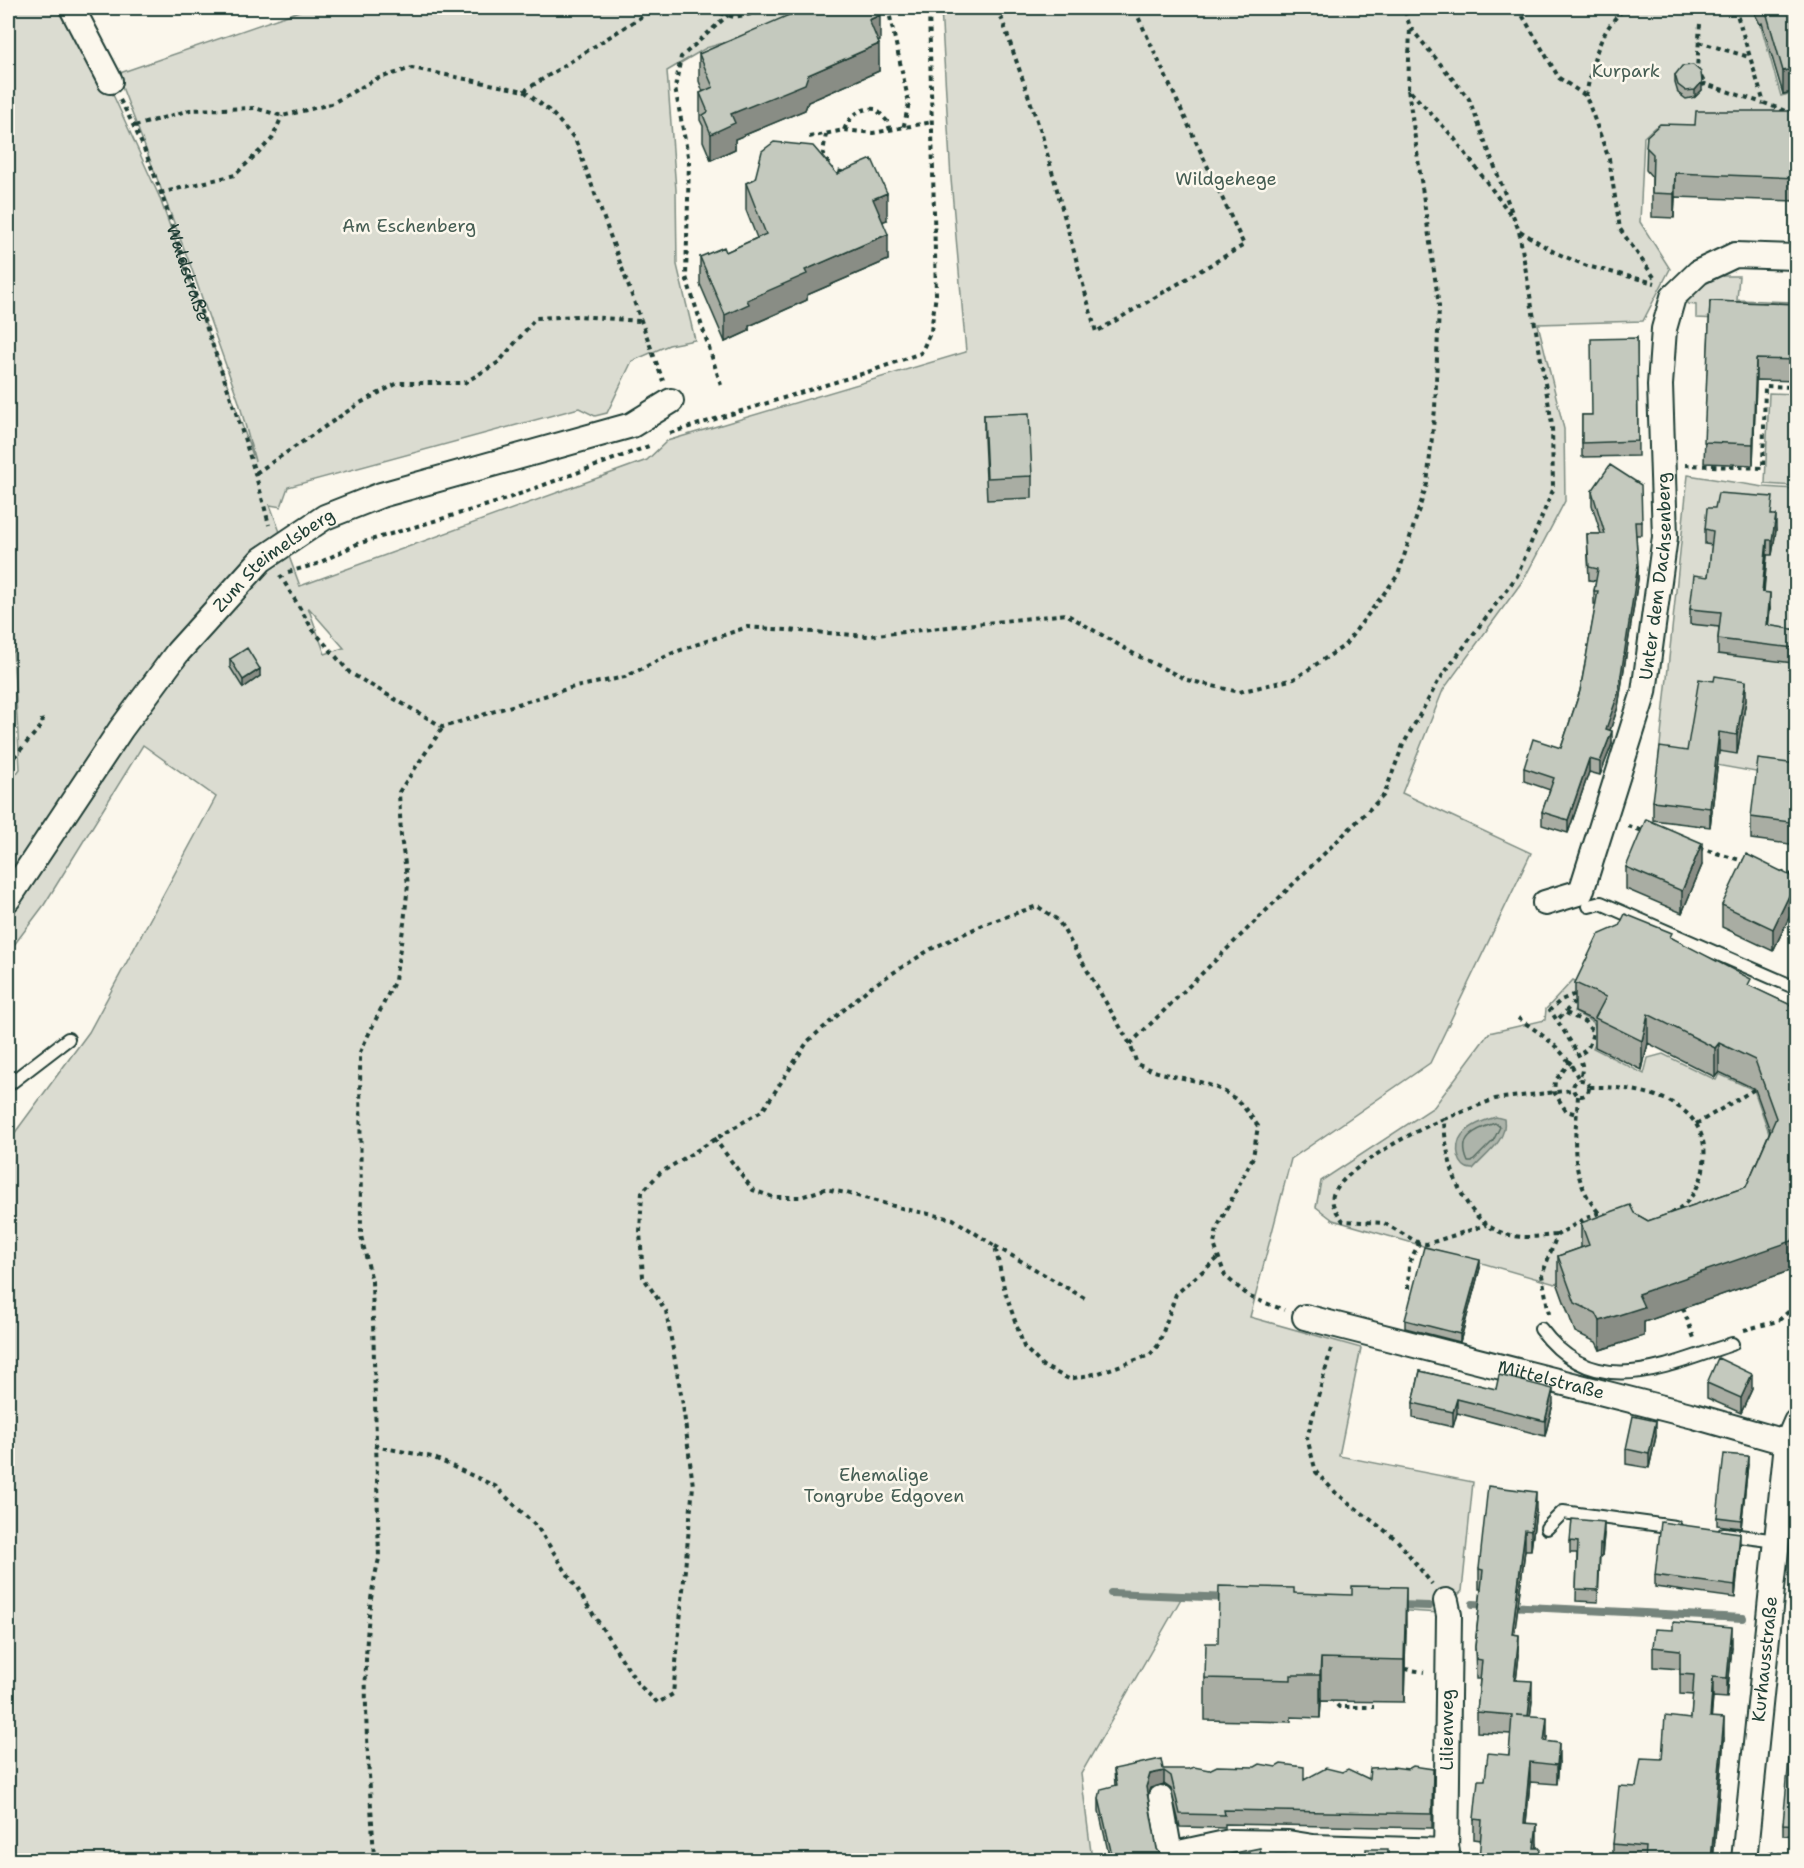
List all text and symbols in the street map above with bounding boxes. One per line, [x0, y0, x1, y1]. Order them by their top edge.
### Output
park label: Kurpark [1592, 59, 1660, 83]
park label: Wildgehege [1175, 167, 1277, 191]
park label: Am Eschenberg [342, 214, 476, 238]
street label: Waldstraße [161, 221, 215, 325]
street label: Unter dem Dachsenberg [1634, 472, 1677, 681]
street label: Zum Steimelsberg [208, 502, 338, 617]
street label: Mittelstraße [1495, 1355, 1607, 1405]
park label: Ehemalige Tongrube Edgoven [804, 1463, 964, 1508]
street label: Kurhausstraße [1746, 1595, 1783, 1723]
street label: Lilienweg [1435, 1689, 1459, 1771]

